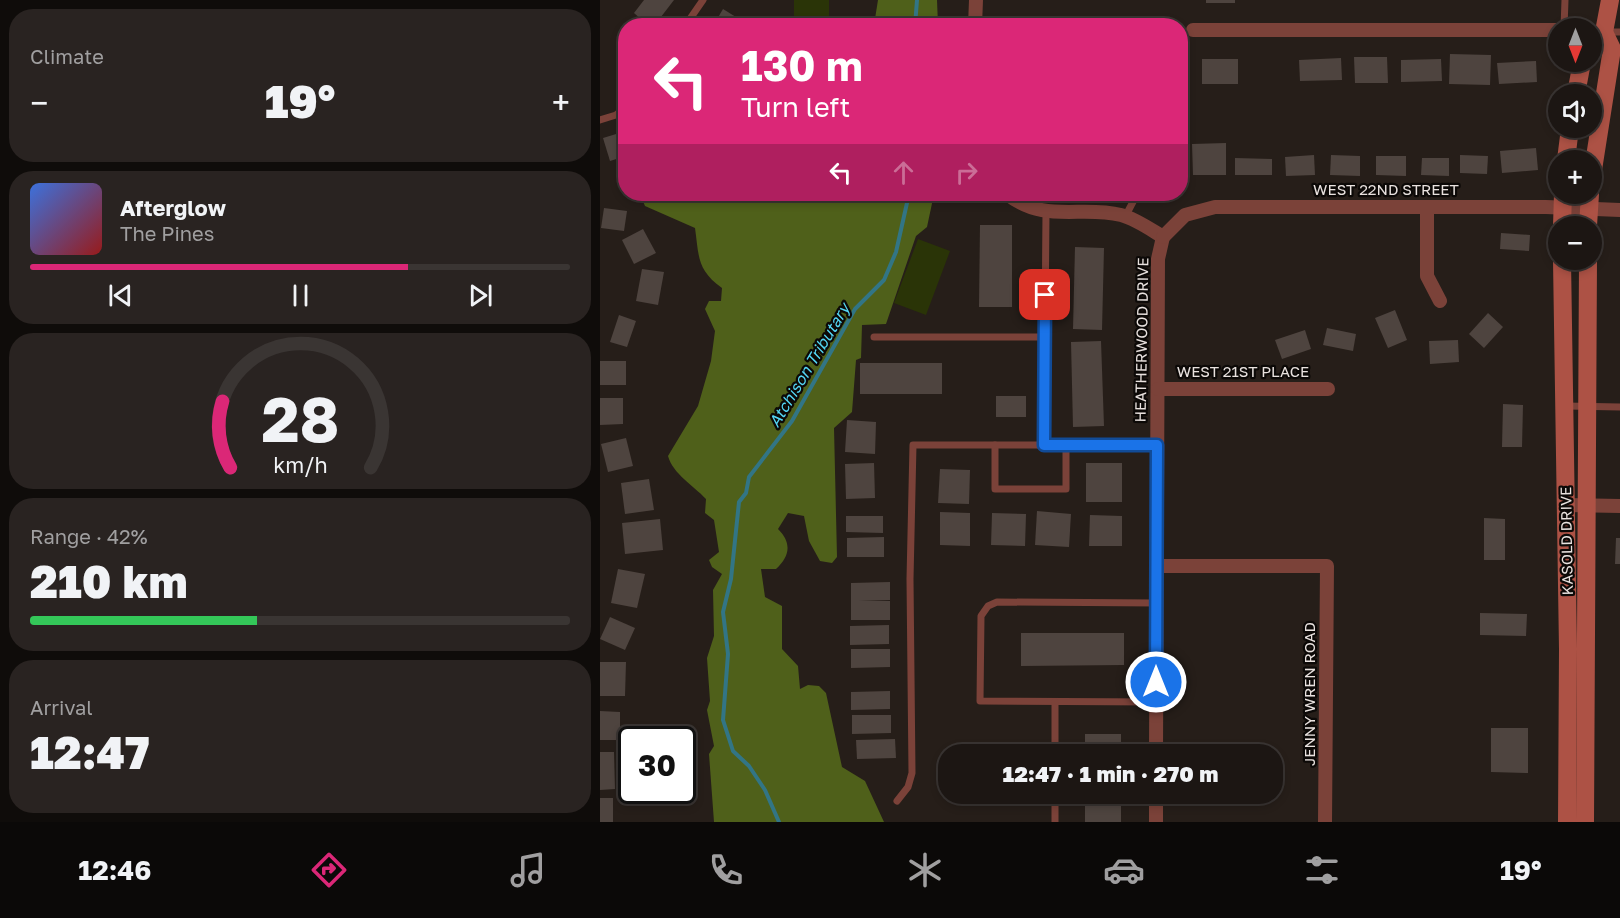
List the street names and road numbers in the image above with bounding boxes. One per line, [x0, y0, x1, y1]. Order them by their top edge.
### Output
street label: WEST 22ND STREET [1313, 180, 1459, 198]
street label: HEATHERWOOD DRIVE [1131, 257, 1151, 423]
street label: WEST 21ST PLACE [1177, 362, 1309, 380]
street label: KASOLD DRIVE [1556, 487, 1576, 596]
street label: JENNY WREN ROAD [1300, 622, 1318, 766]

